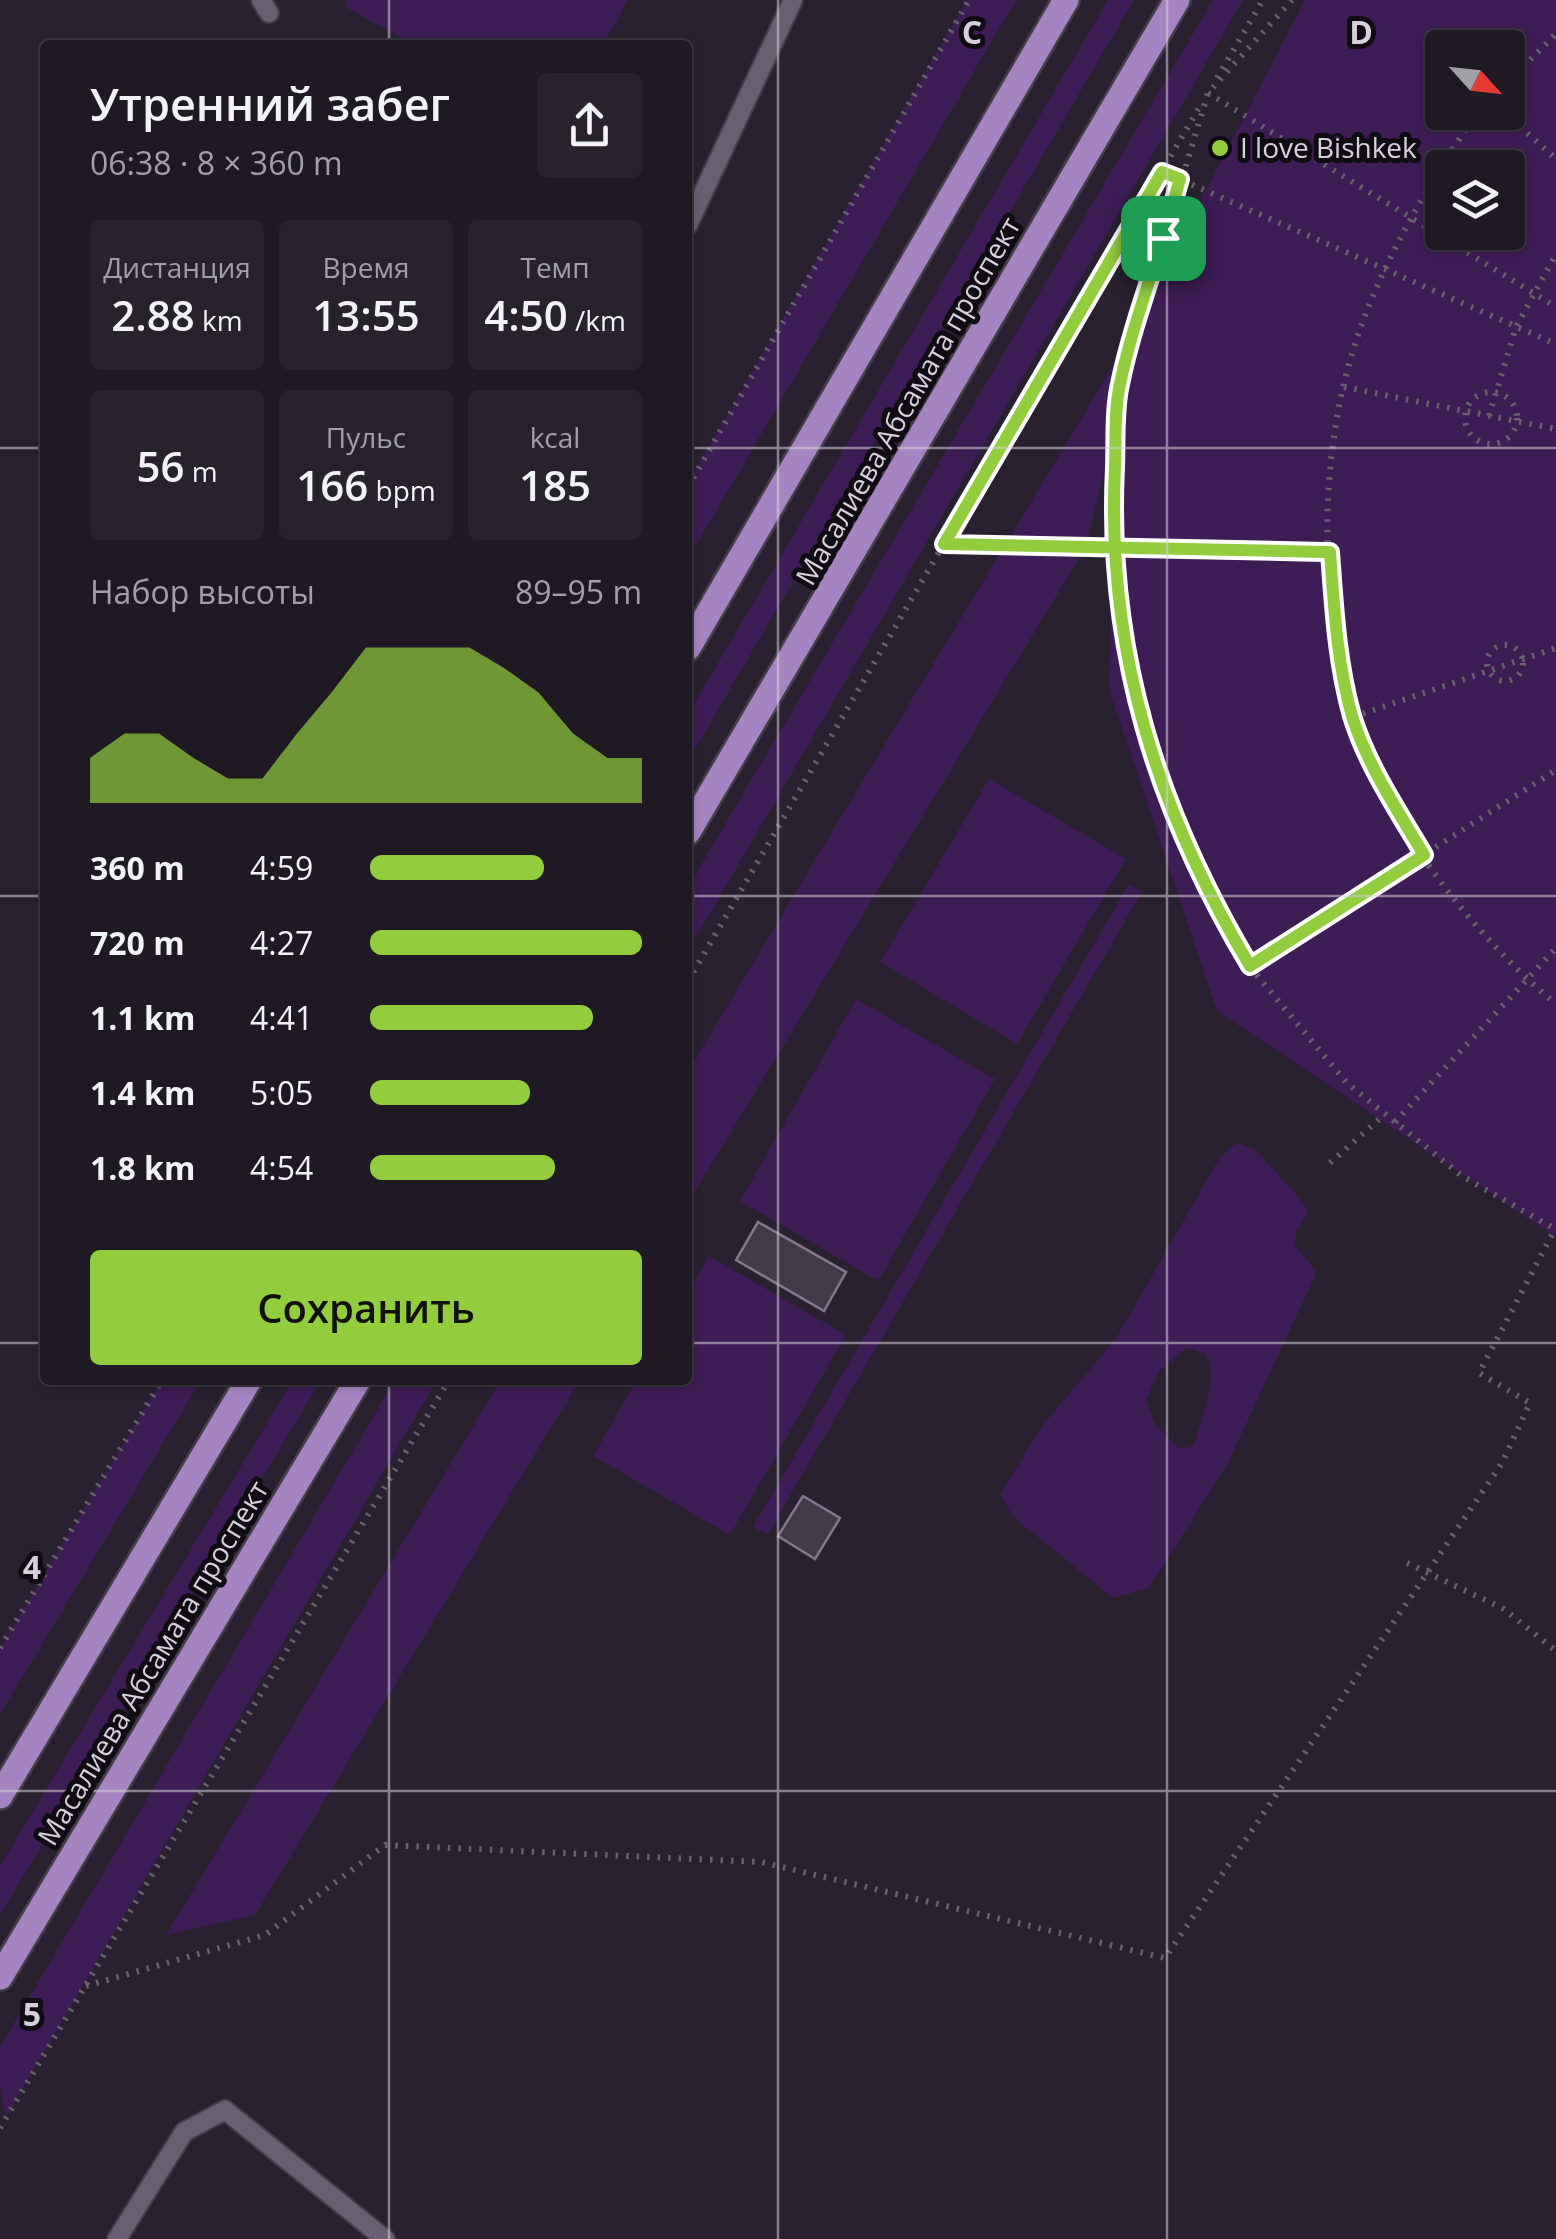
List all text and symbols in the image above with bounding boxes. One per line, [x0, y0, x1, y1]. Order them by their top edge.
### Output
text: C [962, 10, 982, 53]
text: D [1349, 10, 1373, 53]
north arrow [1425, 30, 1525, 130]
map controls [1425, 30, 1525, 250]
text: Утренний забег [90, 73, 450, 134]
button: share [537, 73, 642, 178]
place label: I love Bishkek [1240, 128, 1417, 166]
marker: I love Bishkek [1209, 137, 1231, 159]
text: 06:38 · 8 × 360 m [90, 141, 343, 184]
button: layers [1425, 150, 1525, 250]
pin [1121, 196, 1206, 281]
street label: Масалиева Абсамата проспект [786, 210, 1028, 591]
icon: arrive [1136, 211, 1191, 266]
text: Дистанция [103, 248, 251, 286]
text: Время [323, 248, 409, 286]
text: Темп [520, 248, 590, 286]
text: 2.88 [111, 286, 195, 343]
text: 13:55 [312, 286, 420, 343]
text: 4:50 [484, 286, 568, 343]
text: km [195, 301, 243, 339]
text: /km [568, 301, 626, 339]
text: Пульс [326, 418, 406, 456]
text: kcal [530, 418, 580, 456]
text: 56 [136, 437, 184, 494]
text: m [184, 452, 218, 490]
text: 166 [296, 456, 368, 513]
text: 185 [519, 456, 591, 513]
text: bpm [368, 471, 436, 509]
text: Набор высоты [90, 570, 315, 613]
text: 89–95 m [515, 570, 642, 613]
text: 360 m [90, 846, 185, 889]
text: 4:59 [250, 846, 313, 889]
text: 720 m [90, 921, 185, 964]
text: 4:27 [250, 921, 313, 964]
text: 1.1 km [90, 996, 195, 1039]
text: 4:41 [250, 996, 313, 1039]
text: 1.4 km [90, 1071, 195, 1114]
text: 5:05 [250, 1071, 313, 1114]
text: 1.8 km [90, 1146, 195, 1189]
text: 4:54 [250, 1146, 313, 1189]
button: Сохранить [90, 1250, 642, 1365]
street label: Масалиева Абсамата проспект [28, 1473, 276, 1852]
text: 4 [23, 1545, 41, 1588]
text: 5 [23, 1992, 41, 2035]

